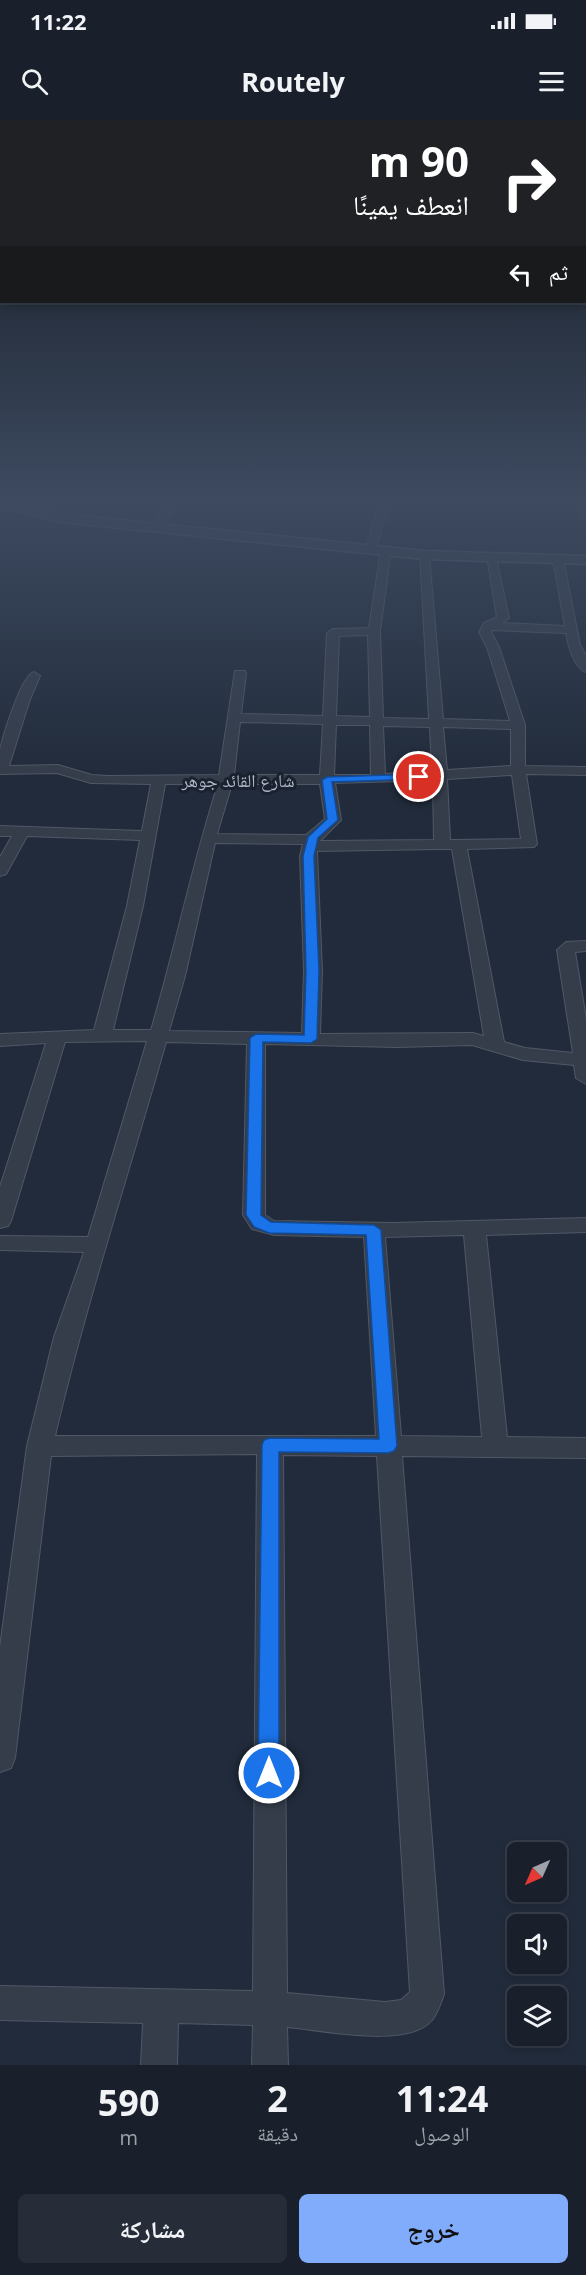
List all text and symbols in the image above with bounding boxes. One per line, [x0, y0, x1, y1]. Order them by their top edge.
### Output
text: 11:22 [30, 6, 87, 36]
text: Routely [241, 63, 345, 100]
icon: search [18, 65, 51, 98]
icon: menu [535, 65, 568, 98]
text: 90 m [369, 132, 469, 189]
icon: right [490, 144, 568, 222]
text: انعطف يمينًا [353, 186, 469, 223]
text: ثم [549, 256, 568, 286]
icon: left [504, 258, 537, 291]
pin [393, 751, 444, 802]
icon: arrive [402, 760, 435, 793]
street label: شارع القائد جوهر [181, 768, 294, 792]
position arrow [237, 1741, 301, 1805]
north arrow [507, 1842, 567, 1902]
map controls [507, 1842, 567, 2046]
button: sound [507, 1914, 567, 1974]
button: layers [507, 1986, 567, 2046]
text: 2 [267, 2074, 288, 2123]
text: 11:24 [396, 2074, 488, 2123]
text: 590 [98, 2078, 160, 2127]
text: دقيقة [257, 2120, 298, 2147]
text: الوصول [414, 2120, 470, 2147]
text: m [119, 2124, 138, 2151]
button: مشاركة [18, 2194, 287, 2263]
button: خروج [299, 2194, 568, 2263]

